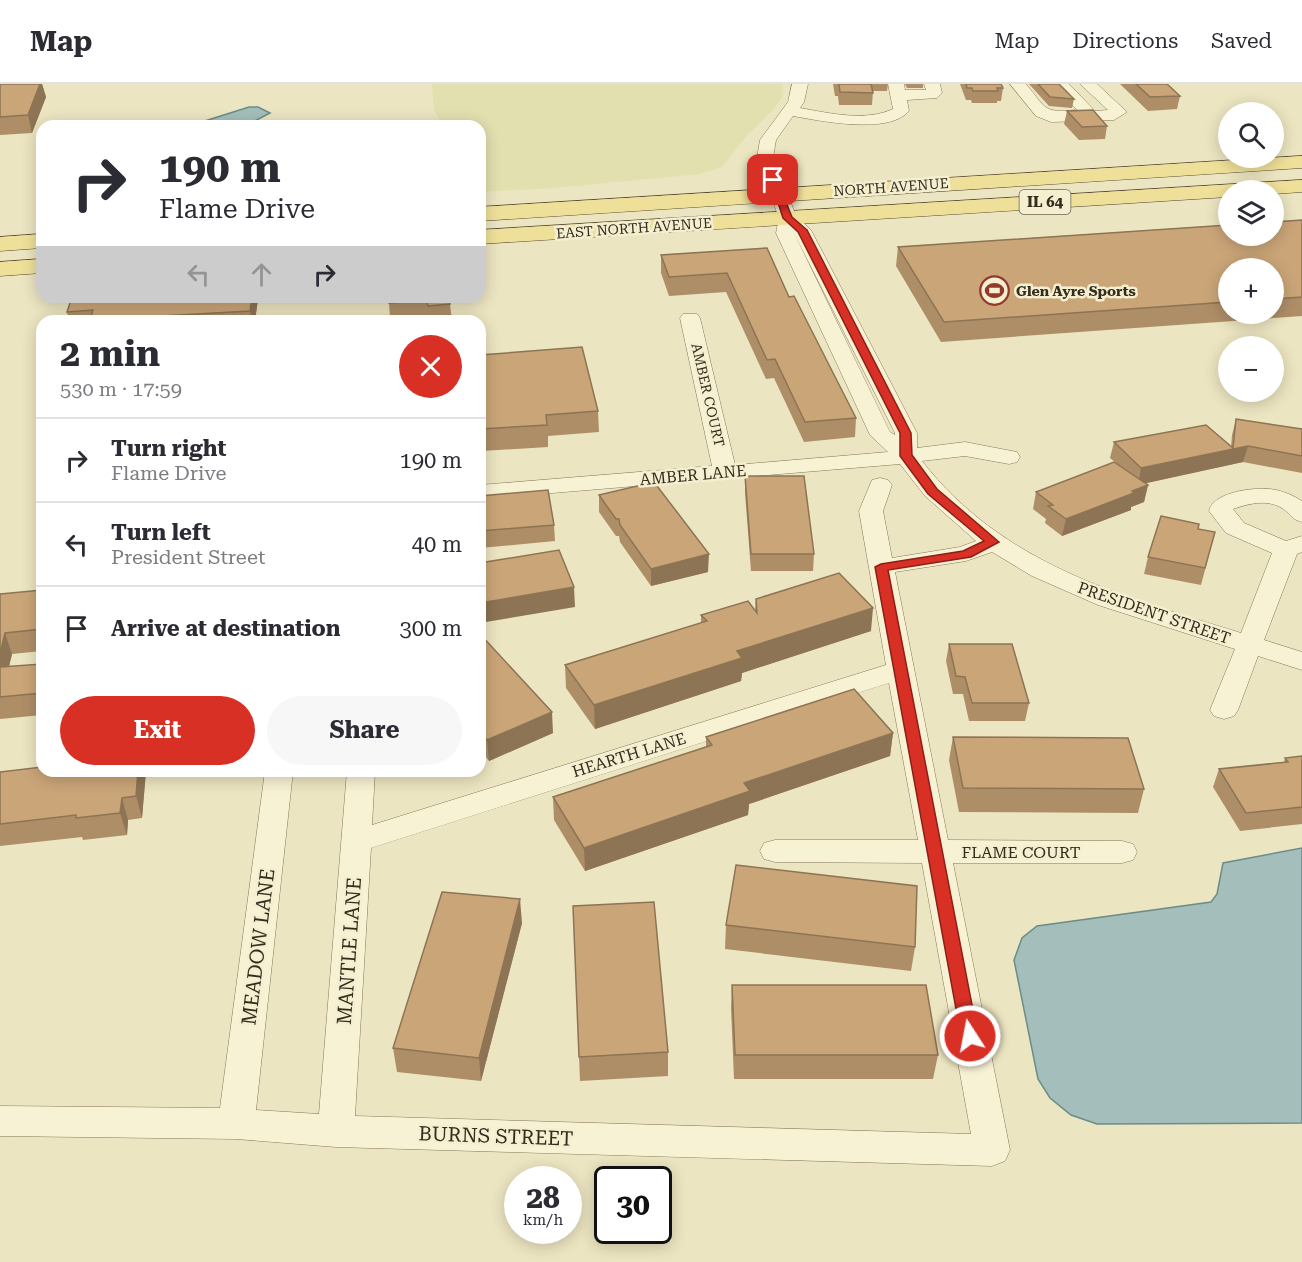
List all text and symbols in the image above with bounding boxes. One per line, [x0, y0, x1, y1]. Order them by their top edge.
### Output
text: Map [30, 25, 92, 58]
text: Map [995, 29, 1039, 53]
text: Directions [1072, 29, 1178, 53]
text: Saved [1211, 29, 1272, 53]
map controls [1218, 102, 1284, 402]
button: search [1218, 102, 1284, 168]
text: 190 m [159, 143, 281, 192]
icon: right [60, 144, 138, 222]
pin [747, 154, 798, 205]
icon: arrive [756, 163, 789, 196]
street label: NORTH AVENUE [833, 175, 949, 199]
button: layers [1218, 180, 1284, 246]
road number: IL 64 [1020, 190, 1070, 214]
text: Flame Drive [159, 193, 315, 225]
street label: EAST NORTH AVENUE [556, 215, 712, 241]
icon: left [182, 258, 215, 291]
icon: ahead [245, 258, 278, 291]
icon: right [308, 258, 341, 291]
button: + [1218, 258, 1284, 324]
sports icon: Glen Ayre Sports [979, 275, 1011, 307]
place label: Glen Ayre Sports [1016, 283, 1136, 299]
text: 2 min [60, 333, 160, 375]
button: close [399, 335, 462, 398]
button: − [1218, 336, 1284, 402]
street label: AMBER COURT [688, 342, 728, 448]
text: 530 m · 17:59 [60, 377, 182, 401]
text: Turn right [111, 436, 226, 461]
icon: right [60, 444, 93, 477]
text: 190 m [399, 448, 462, 473]
text: Flame Drive [111, 461, 227, 485]
street label: AMBER LANE [639, 461, 747, 489]
text: Turn left [111, 520, 211, 545]
icon: left [60, 528, 93, 561]
text: 40 m [412, 532, 462, 557]
text: President Street [111, 545, 265, 569]
street label: PRESIDENT STREET [1075, 578, 1233, 648]
icon: arrive [60, 612, 93, 645]
text: Arrive at destination [111, 616, 340, 641]
text: 300 m [399, 616, 462, 641]
button: Exit [60, 696, 255, 765]
button: Share [267, 696, 462, 765]
street label: HEARTH LANE [570, 729, 688, 781]
street label: FLAME COURT [962, 843, 1081, 862]
street label: MEADOW LANE [236, 867, 280, 1027]
street label: MANTLE LANE [332, 876, 366, 1026]
position arrow [938, 1004, 1002, 1068]
street label: BURNS STREET [418, 1121, 574, 1151]
speed limit sign: 30 [594, 1166, 672, 1244]
text: 28 [526, 1180, 560, 1215]
text: km/h [523, 1211, 563, 1229]

